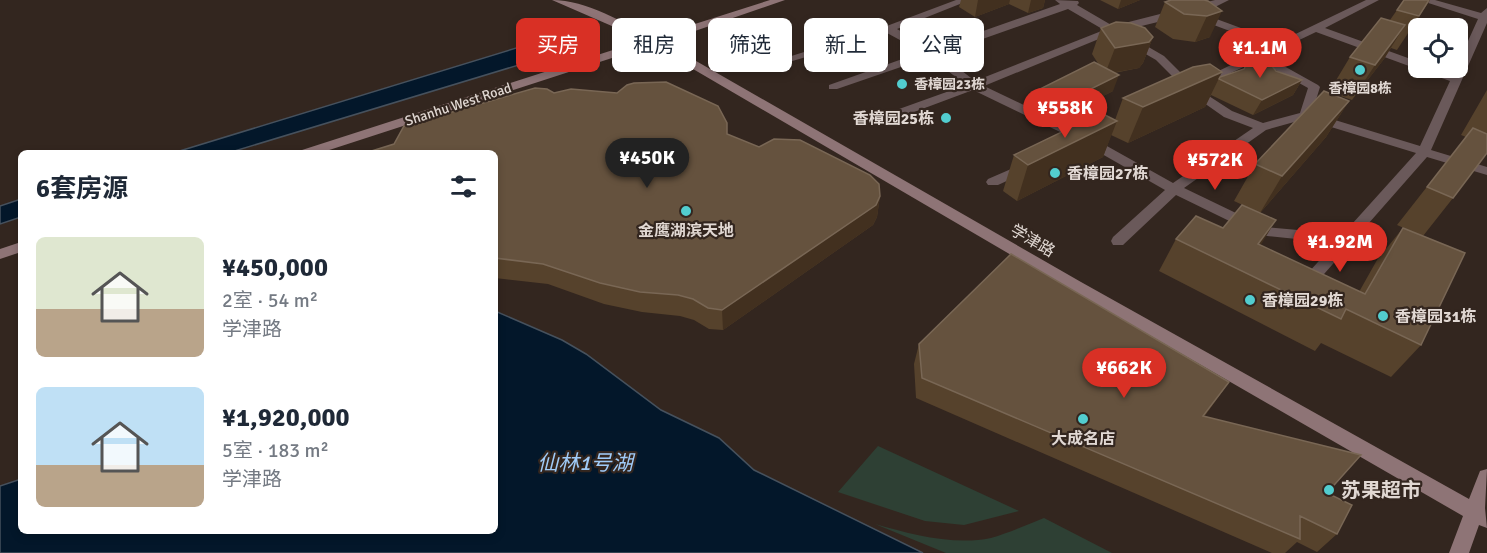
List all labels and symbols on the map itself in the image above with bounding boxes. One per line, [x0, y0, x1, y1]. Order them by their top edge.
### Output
pin: ¥1.1M [1218, 28, 1302, 79]
marker: 香樟园8栋 [1353, 63, 1367, 77]
place label: 香樟园23栋 [914, 76, 985, 93]
marker: 香樟园23栋 [895, 77, 909, 91]
street label: Shanhu West Road [403, 79, 514, 130]
place label: 香樟园8栋 [1328, 80, 1392, 97]
pin: ¥558K [1023, 88, 1107, 139]
place label: 香樟园25栋 [853, 109, 934, 129]
marker: 香樟园25栋 [939, 111, 953, 125]
pin: ¥450K [605, 138, 689, 189]
pin: ¥572K [1173, 140, 1257, 191]
place label: 香樟园27栋 [1067, 164, 1148, 184]
marker: 香樟园27栋 [1048, 166, 1062, 180]
marker: 金鹰湖滨天地 [679, 204, 693, 218]
street label: 学津路 [1007, 220, 1058, 262]
place label: 金鹰湖滨天地 [638, 221, 734, 241]
pin: ¥1.92M [1291, 222, 1389, 273]
place label: 香樟园29栋 [1262, 291, 1343, 311]
marker: 香樟园29栋 [1243, 293, 1257, 307]
place label: 香樟园31栋 [1395, 307, 1476, 327]
marker: 香樟园31栋 [1376, 309, 1390, 323]
pin: ¥662K [1082, 348, 1166, 399]
marker: 大成名店 [1076, 412, 1090, 426]
place label: 大成名店 [1051, 429, 1115, 449]
water label: 仙林1号湖 [537, 450, 636, 476]
place label: 苏果超市 [1341, 478, 1421, 503]
marker: 苏果超市 [1322, 483, 1336, 497]

